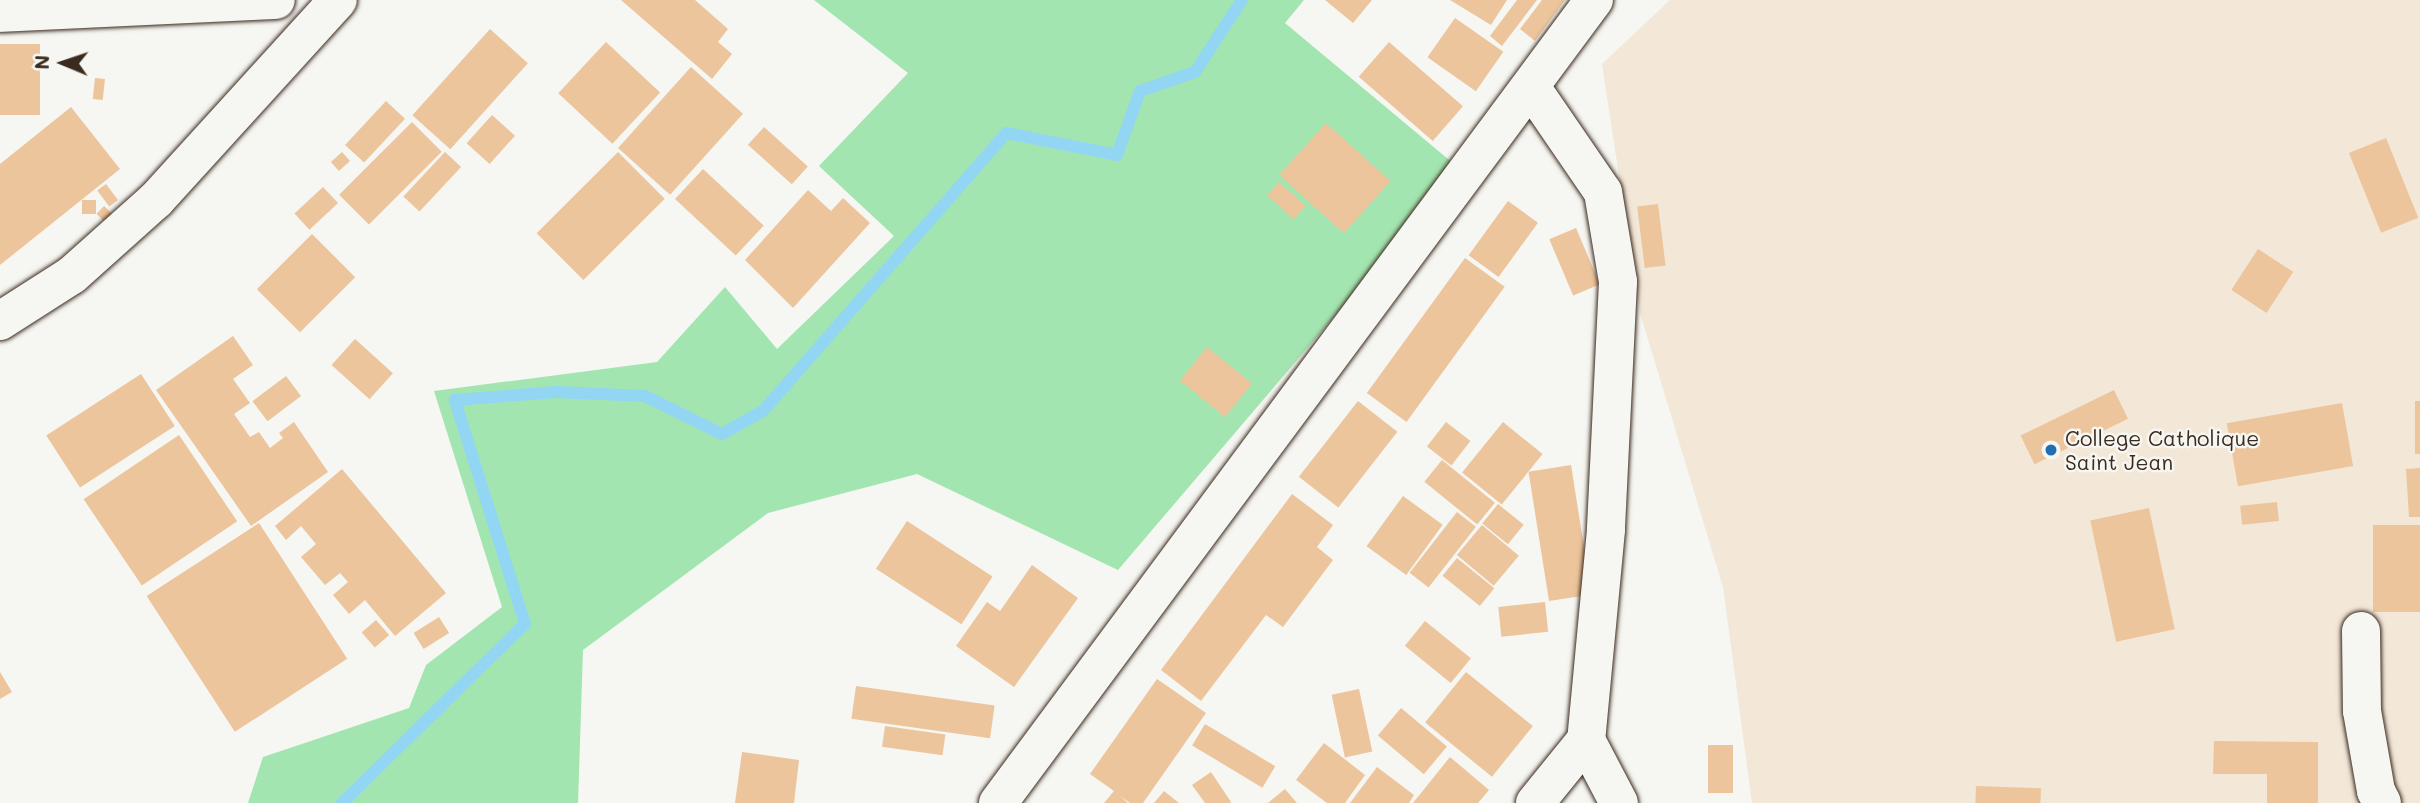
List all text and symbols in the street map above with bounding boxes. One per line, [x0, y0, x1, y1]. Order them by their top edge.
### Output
north arrow [28, 28, 98, 98]
text: N [29, 55, 54, 70]
place label: College Catholique Saint Jean [2065, 425, 2259, 475]
marker: College Catholique Saint Jean [2043, 442, 2059, 458]

